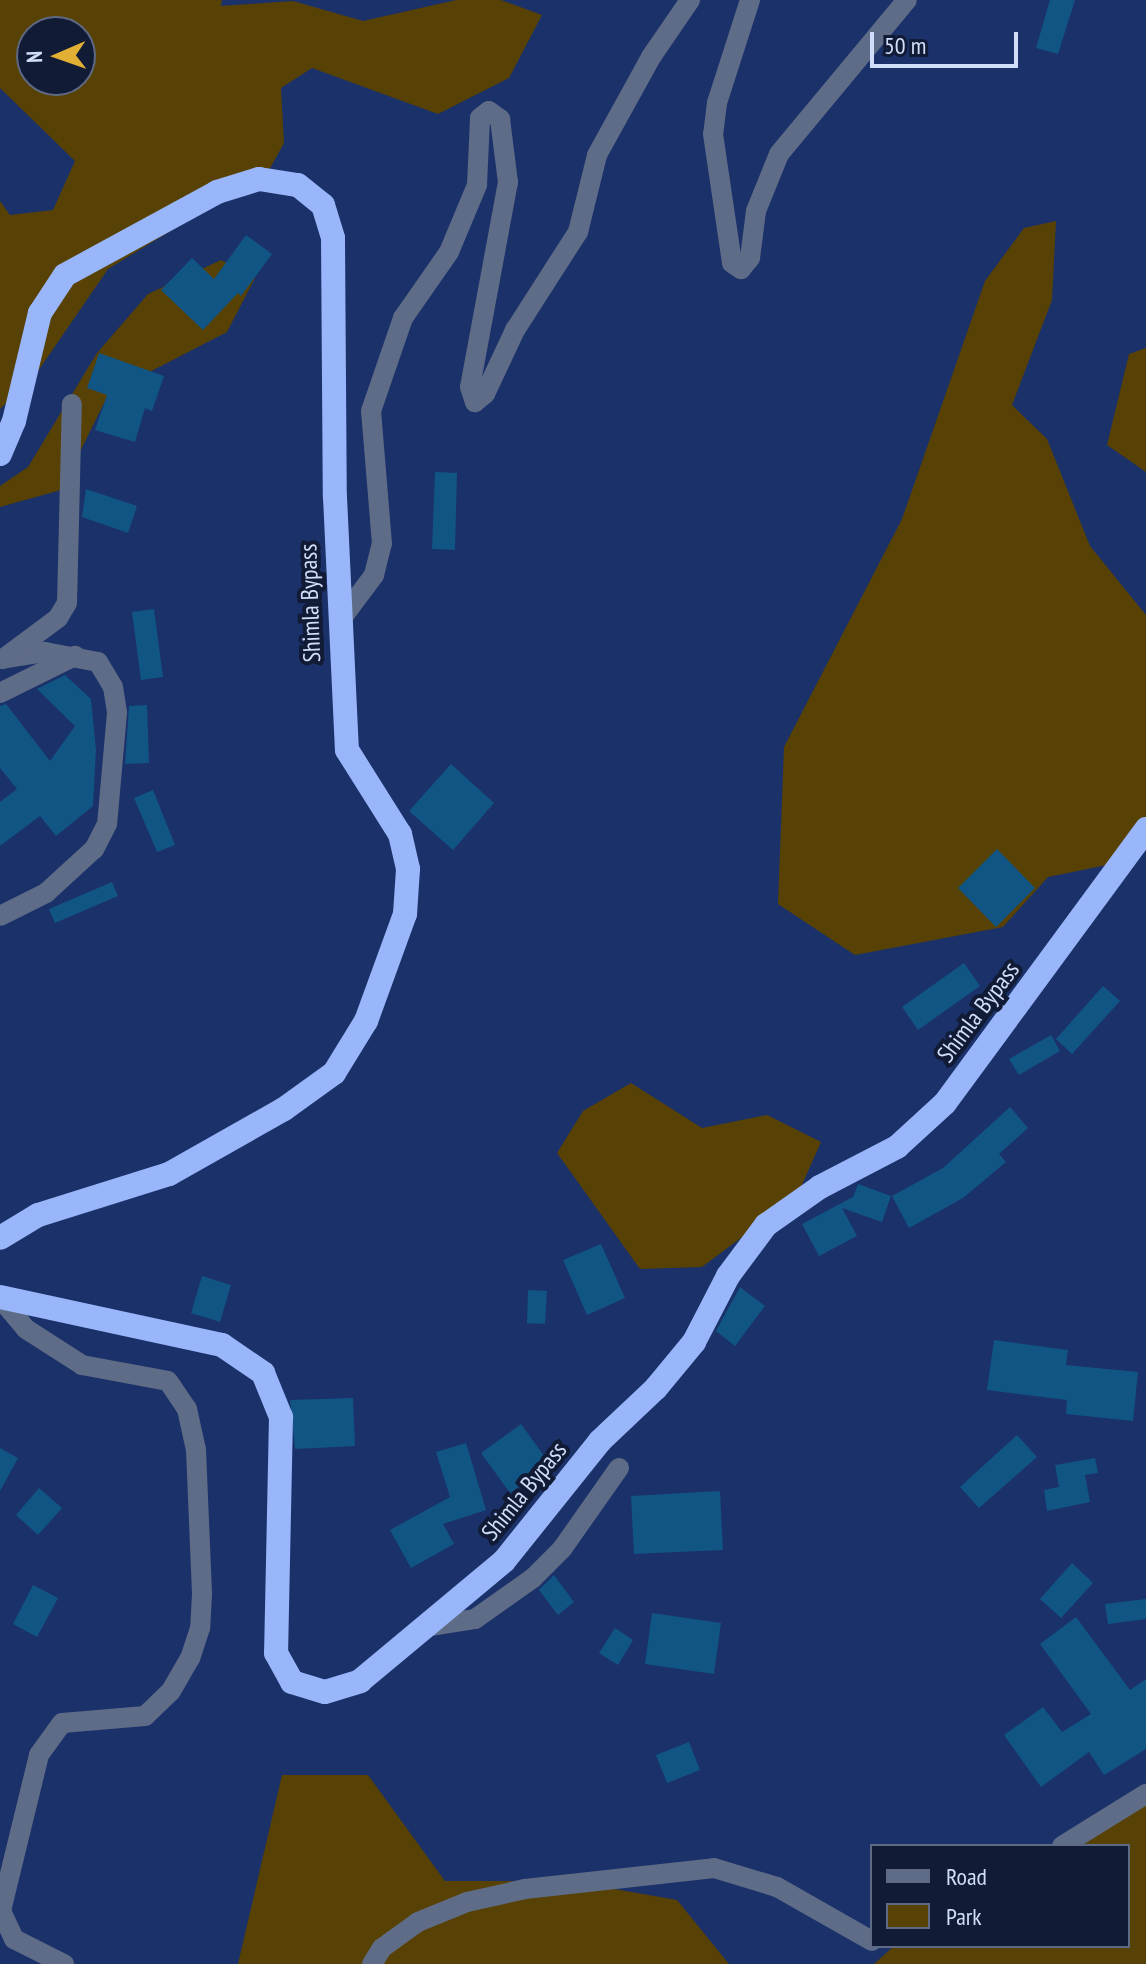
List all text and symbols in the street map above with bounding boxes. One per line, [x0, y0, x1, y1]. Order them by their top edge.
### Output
north arrow [16, 16, 96, 96]
scale bar [874, 16, 1022, 66]
text: 50 m [884, 30, 926, 61]
text: N [20, 50, 48, 63]
street label: Shimla Bypass [294, 543, 326, 663]
street label: Shimla Bypass [931, 956, 1025, 1068]
street label: Shimla Bypass [476, 1436, 572, 1546]
legend [870, 1844, 1130, 1948]
text: Road [946, 1861, 987, 1892]
text: Park [946, 1901, 982, 1932]

